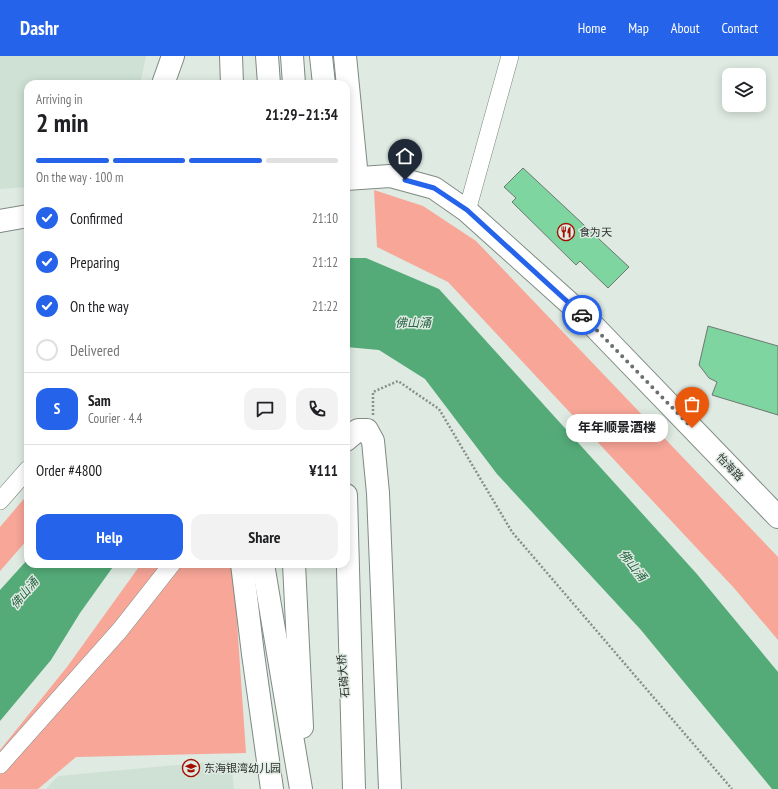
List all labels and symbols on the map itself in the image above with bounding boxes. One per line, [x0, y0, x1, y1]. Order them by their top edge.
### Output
pin [388, 139, 422, 180]
restaurant icon: 食为天 [556, 222, 576, 242]
place label: 食为天 [579, 225, 612, 239]
courier [562, 295, 602, 335]
water label: 佛山涌 [395, 315, 433, 330]
pin [675, 387, 709, 428]
callout: 年年顺景酒楼 [566, 414, 668, 442]
street label: 怡海路 [714, 450, 746, 484]
water label: 佛山涌 [616, 546, 651, 585]
water label: 佛山涌 [7, 573, 43, 612]
street label: 石𬒔大桥 [334, 653, 352, 699]
school or university icon: 东海银湾幼儿园 [181, 758, 201, 778]
place label: 东海银湾幼儿园 [204, 761, 281, 775]

